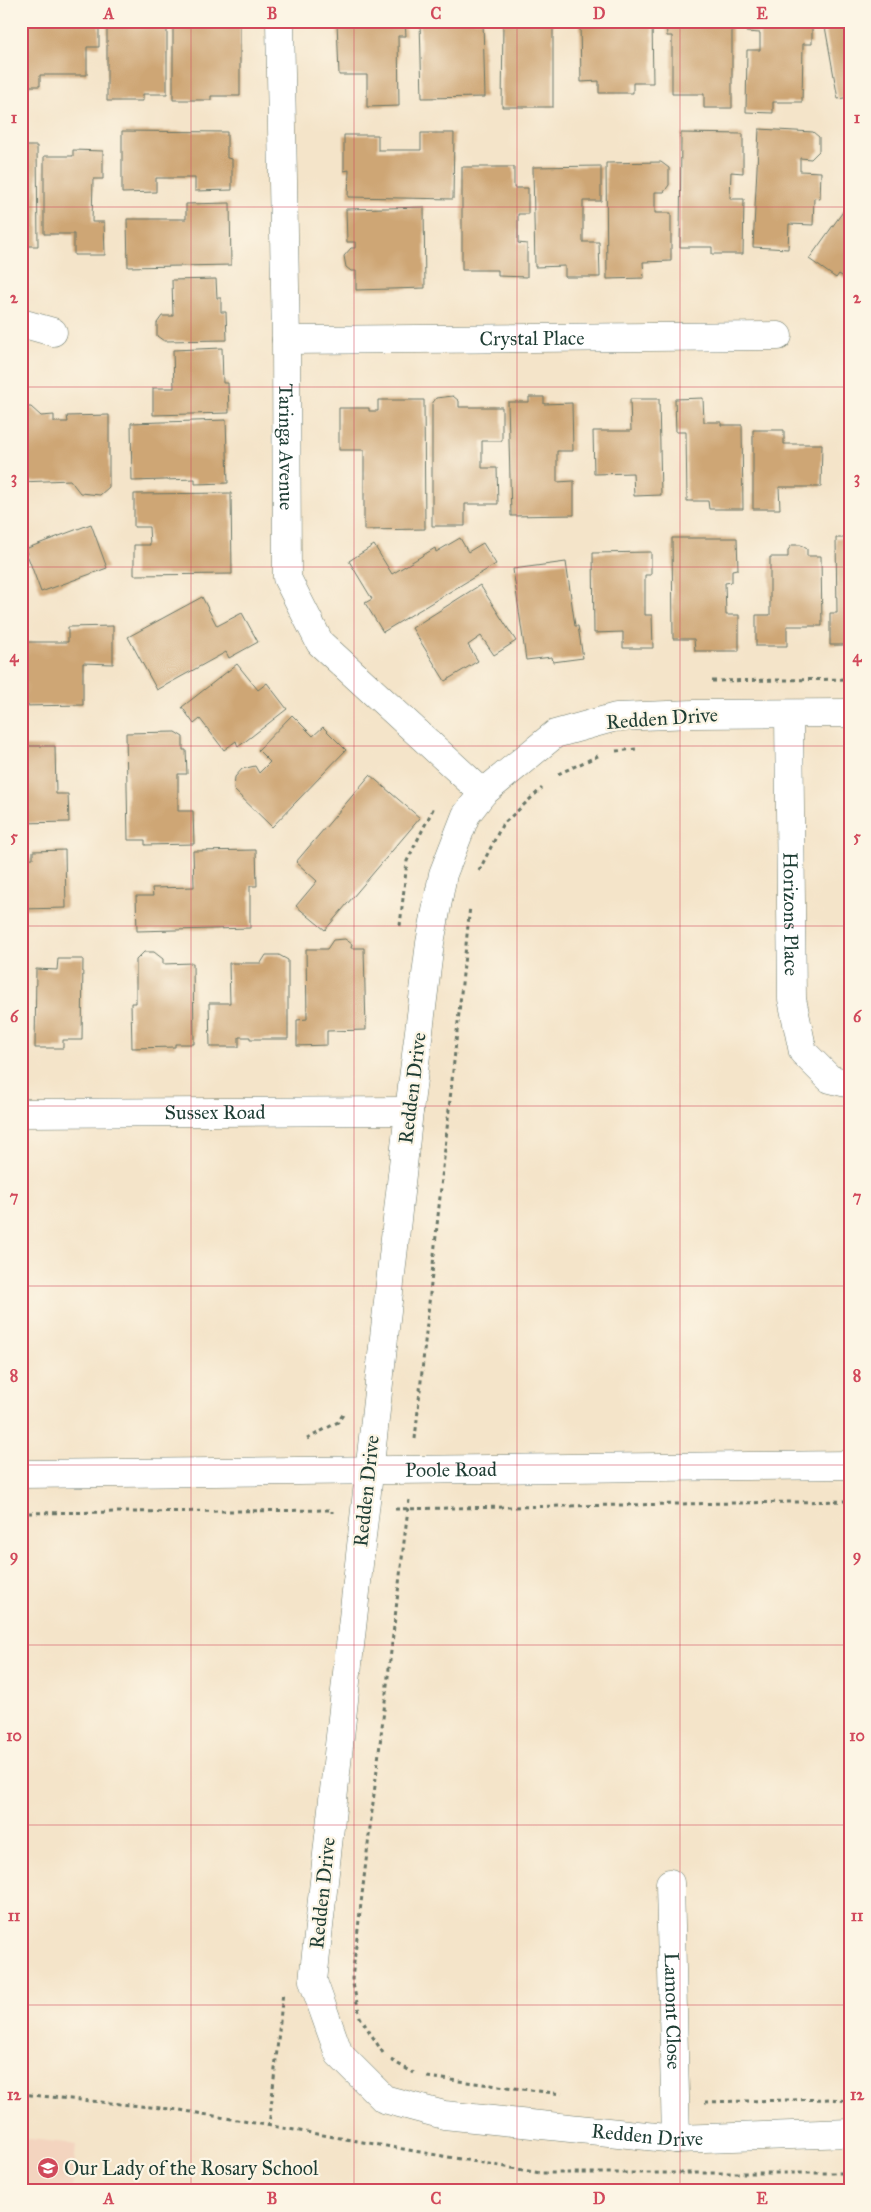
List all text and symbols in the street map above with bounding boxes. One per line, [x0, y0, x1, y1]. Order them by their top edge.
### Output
text: A [103, 4, 115, 23]
text: B [267, 4, 277, 23]
text: C [431, 4, 442, 23]
text: D [593, 4, 606, 23]
text: E [756, 4, 768, 23]
text: 1 [11, 108, 18, 127]
text: 1 [854, 108, 861, 127]
text: 2 [10, 288, 19, 307]
text: 2 [853, 288, 862, 307]
street label: Crystal Place [479, 326, 585, 350]
street label: Taringa Avenue [273, 383, 299, 510]
text: 3 [11, 468, 17, 488]
text: 3 [854, 468, 860, 488]
text: 4 [10, 647, 20, 667]
text: 4 [853, 647, 863, 667]
street label: Redden Drive [605, 702, 719, 734]
text: 5 [10, 827, 18, 846]
text: 5 [853, 827, 861, 846]
street label: Horizons Place [778, 852, 804, 976]
text: 6 [10, 1007, 19, 1026]
text: 6 [853, 1007, 862, 1026]
street label: Redden Drive [393, 1031, 431, 1145]
street label: Sussex Road [164, 1100, 266, 1124]
text: 7 [10, 1187, 19, 1206]
text: 7 [853, 1187, 862, 1206]
text: 8 [10, 1366, 18, 1385]
text: 8 [853, 1366, 861, 1385]
street label: Redden Drive [348, 1434, 384, 1548]
street label: Poole Road [405, 1457, 497, 1482]
text: 9 [10, 1546, 18, 1566]
text: 9 [853, 1546, 861, 1566]
text: 10 [6, 1726, 22, 1745]
text: 10 [849, 1726, 865, 1745]
street label: Redden Drive [304, 1836, 340, 1950]
text: 11 [8, 1906, 21, 1925]
text: 11 [851, 1906, 864, 1925]
street label: Lamont Close [660, 1952, 686, 2070]
text: 12 [7, 2085, 22, 2104]
text: 12 [850, 2085, 865, 2104]
street label: Redden Drive [590, 2118, 704, 2151]
school or university icon: Our Lady of the Rosary School [36, 2156, 60, 2180]
place label: Our Lady of the Rosary School [64, 2156, 319, 2180]
text: A [103, 2189, 115, 2208]
text: B [267, 2189, 277, 2208]
text: C [431, 2189, 442, 2208]
text: D [593, 2189, 606, 2208]
text: E [756, 2189, 768, 2208]

